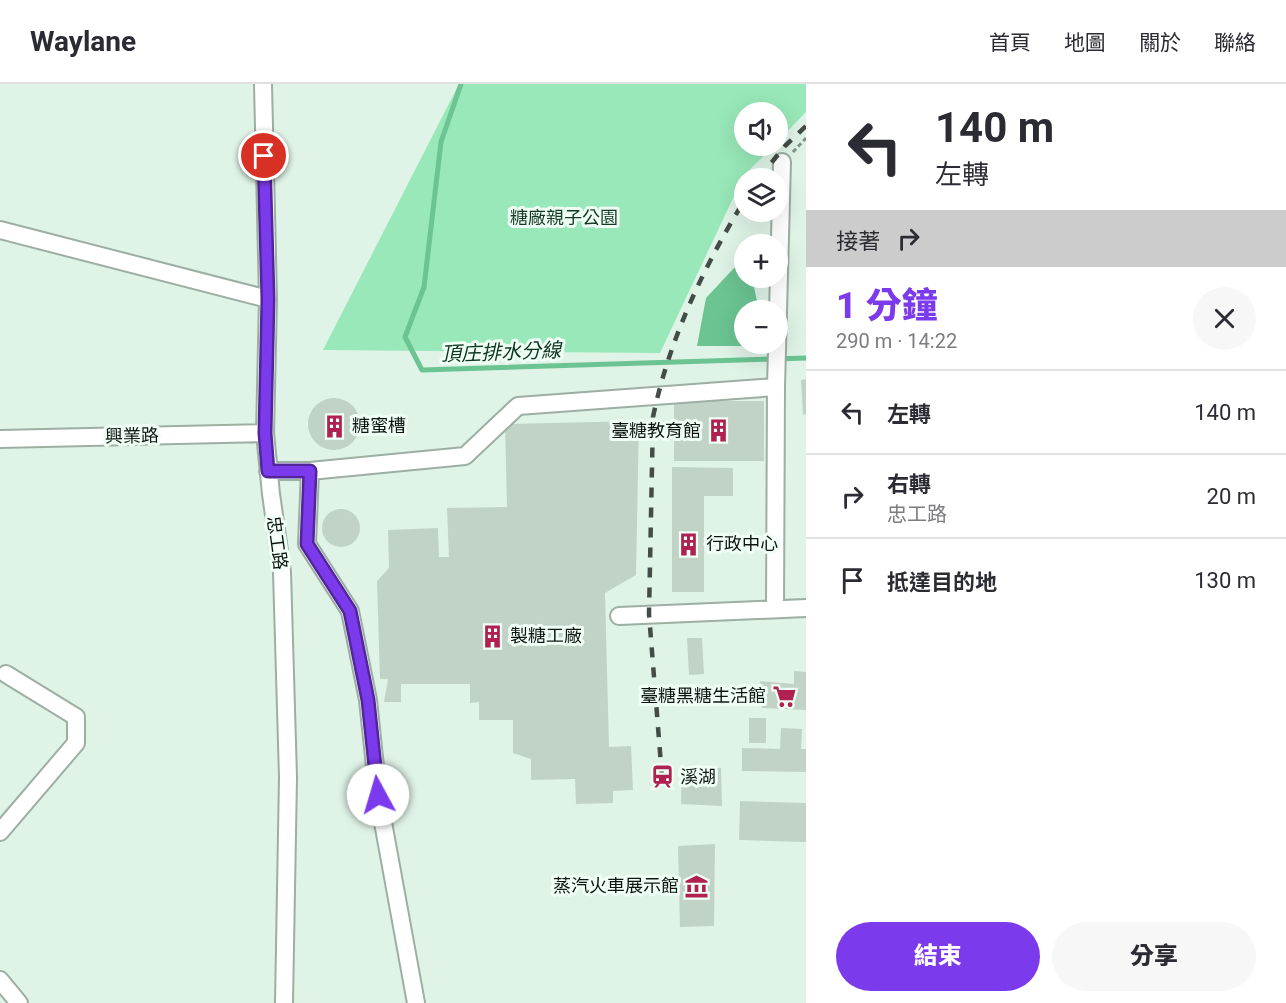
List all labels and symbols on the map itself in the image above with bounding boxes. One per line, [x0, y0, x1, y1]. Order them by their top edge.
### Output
pin [238, 130, 289, 181]
park label: 糖廠親子公園 [510, 207, 618, 228]
water label: 頂庄排水分線 [441, 338, 563, 366]
building icon: 糖蜜槽 [321, 413, 347, 439]
place label: 糖蜜槽 [352, 415, 406, 436]
building icon: 臺糖教育館 [706, 418, 732, 444]
place label: 臺糖教育館 [611, 420, 701, 441]
street label: 興業路 [105, 425, 159, 446]
street label: 忠工路 [263, 515, 292, 571]
building icon: 行政中心 [675, 531, 701, 557]
place label: 行政中心 [706, 533, 778, 554]
building icon: 製糖工廠 [479, 623, 505, 649]
place label: 製糖工廠 [510, 625, 582, 646]
supermarket icon: 臺糖黑糖生活館 [771, 683, 797, 709]
place label: 臺糖黑糖生活館 [640, 685, 766, 706]
position arrow [346, 763, 410, 827]
station icon: 溪湖 [649, 764, 675, 790]
place label: 溪湖 [680, 766, 716, 787]
museum icon: 蒸汽火車展示館 [684, 873, 710, 899]
place label: 蒸汽火車展示館 [553, 875, 679, 896]

